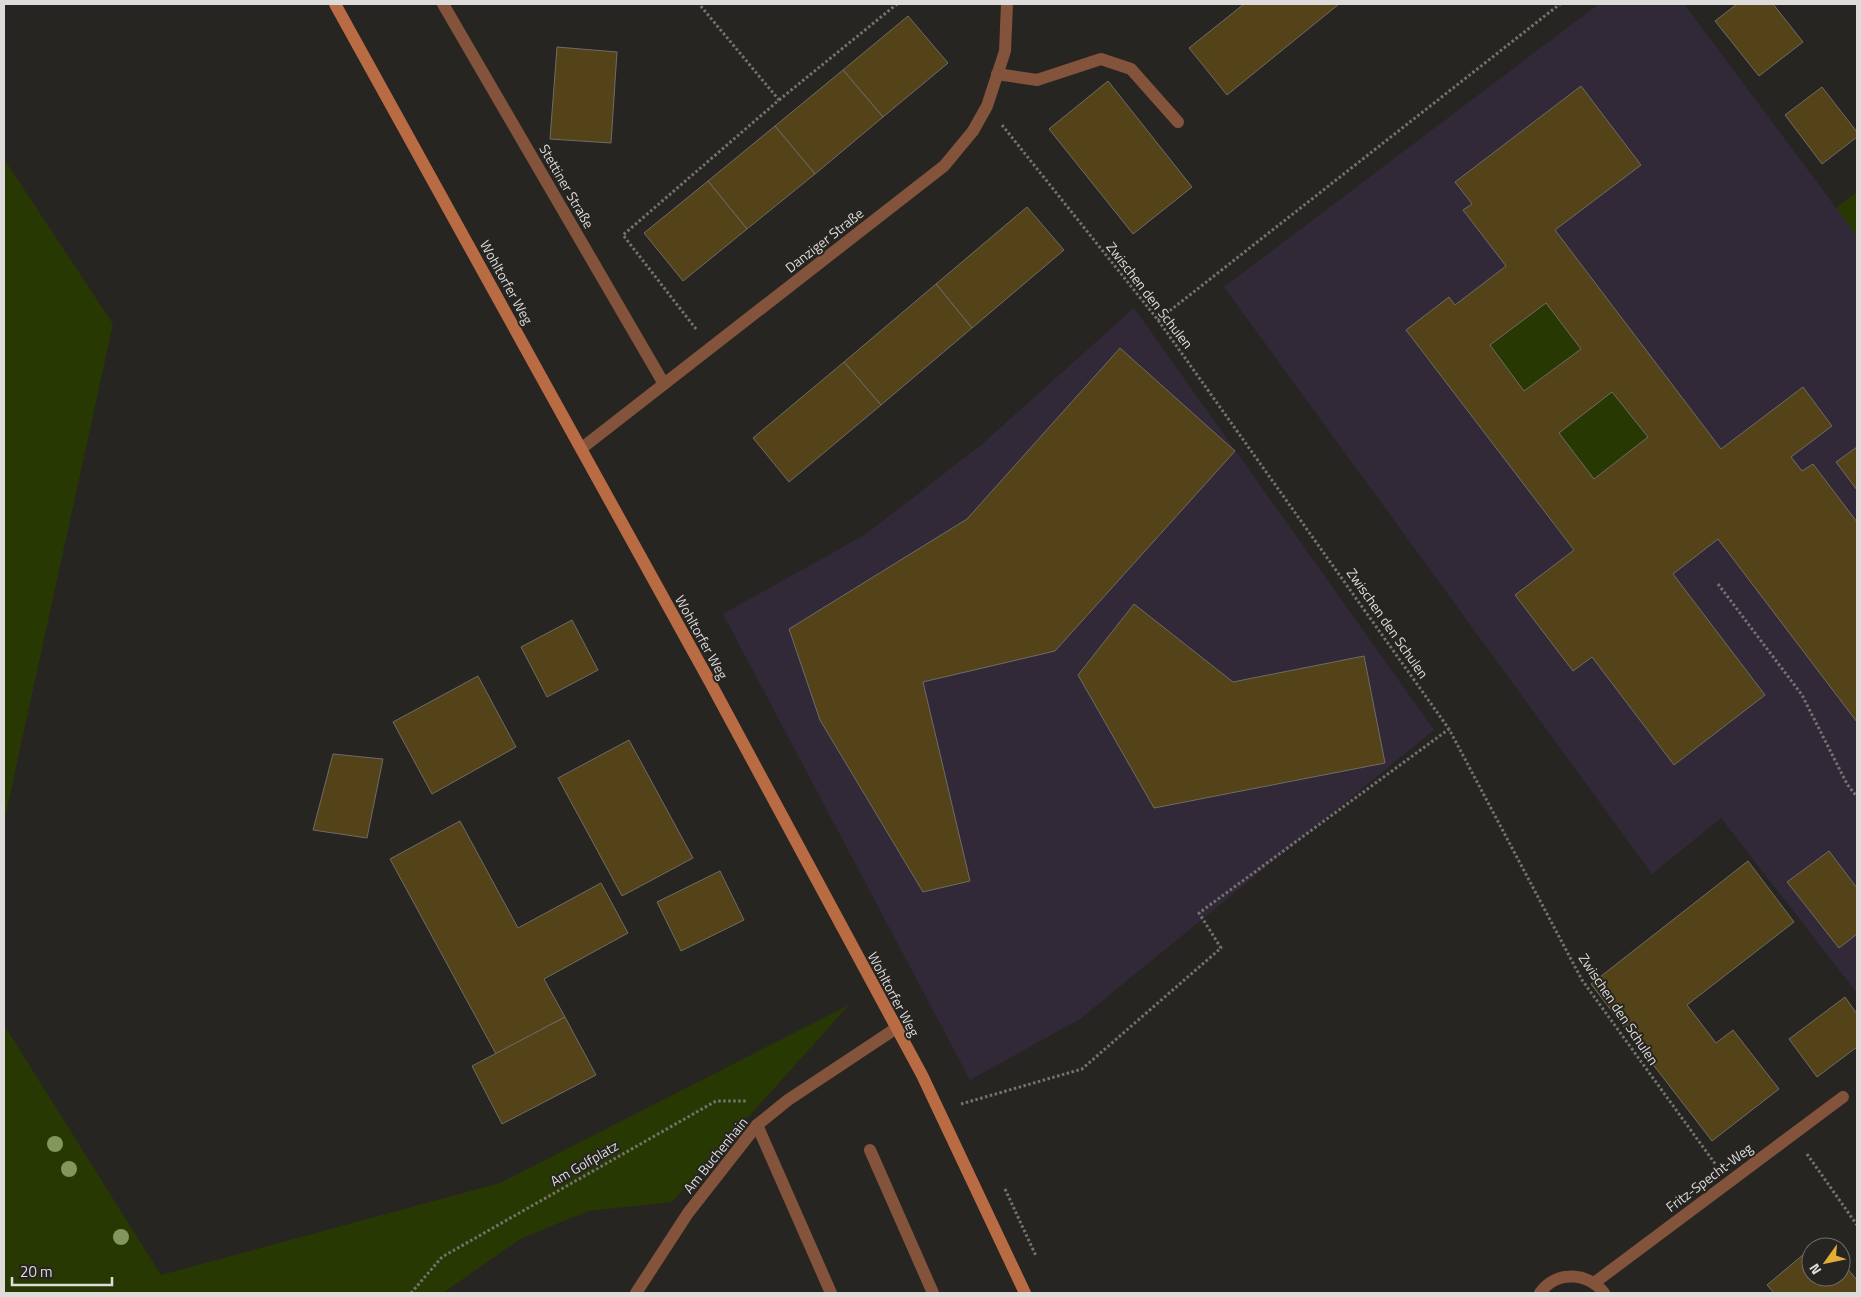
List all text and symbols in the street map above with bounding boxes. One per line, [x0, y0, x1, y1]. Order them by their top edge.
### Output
street label: Stettiner Straße [534, 140, 600, 232]
street label: Danziger Straße [780, 203, 868, 277]
street label: Wohltorfer Weg [475, 236, 539, 328]
street label: Zwischen den Schulen [1102, 237, 1198, 353]
street label: Zwischen den Schulen [1342, 564, 1434, 682]
street label: Wohltorfer Weg [670, 591, 734, 683]
street label: Wohltorfer Weg [863, 948, 925, 1040]
street label: Zwischen den Schulen [1574, 949, 1664, 1069]
street label: Am Buchenhain [678, 1112, 752, 1198]
street label: Am Golfplatz [546, 1135, 622, 1191]
street label: Fritz-Specht-Weg [1661, 1137, 1757, 1217]
north arrow [1801, 1237, 1851, 1287]
scale bar [12, 1254, 112, 1286]
text: 20 m [20, 1260, 53, 1283]
text: N [1803, 1260, 1826, 1279]

